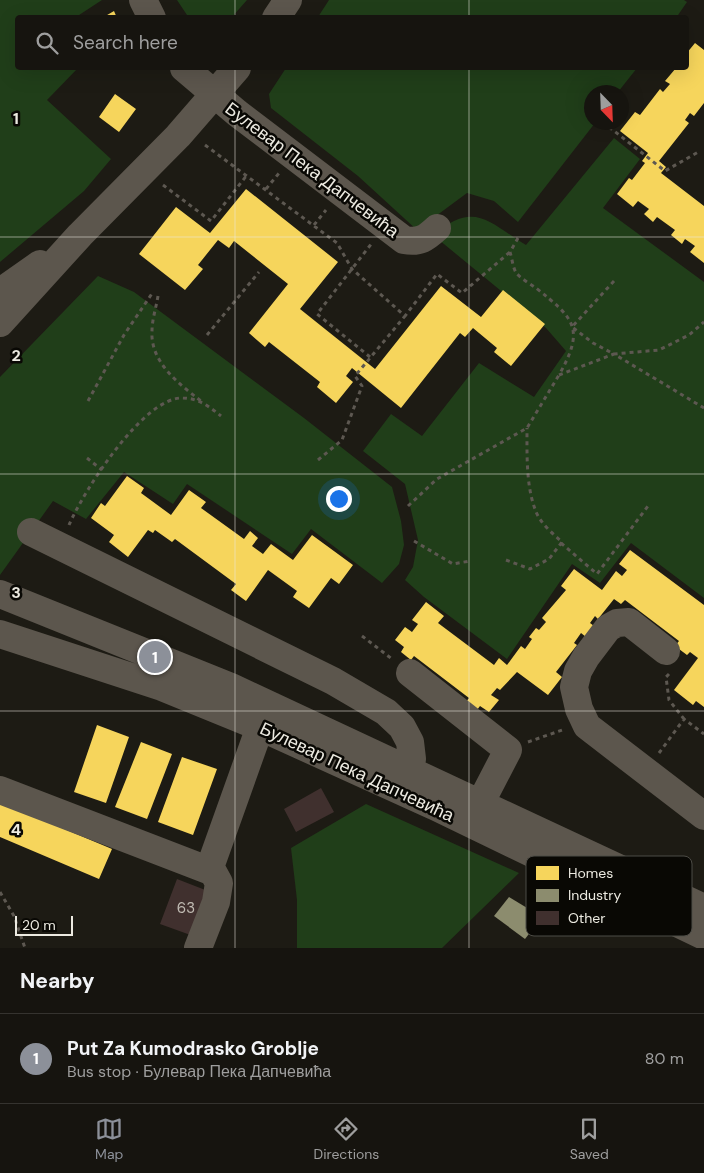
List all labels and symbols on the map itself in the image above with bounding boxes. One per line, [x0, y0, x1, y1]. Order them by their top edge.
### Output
north arrow [584, 85, 629, 130]
street label: Булевар Пека Дапчевића [220, 97, 405, 244]
text: 1 [13, 108, 19, 129]
text: 2 [11, 345, 21, 366]
your location [326, 486, 352, 512]
text: 3 [11, 582, 21, 603]
pin: 1 [139, 638, 171, 676]
street label: Булевар Пека Дапчевића [256, 716, 459, 828]
text: 4 [11, 819, 21, 840]
legend [526, 856, 692, 936]
text: Homes [568, 864, 613, 882]
text: Industry [568, 886, 621, 904]
house number: 63 [177, 898, 195, 918]
text: Other [568, 909, 606, 927]
scale bar [15, 913, 72, 936]

